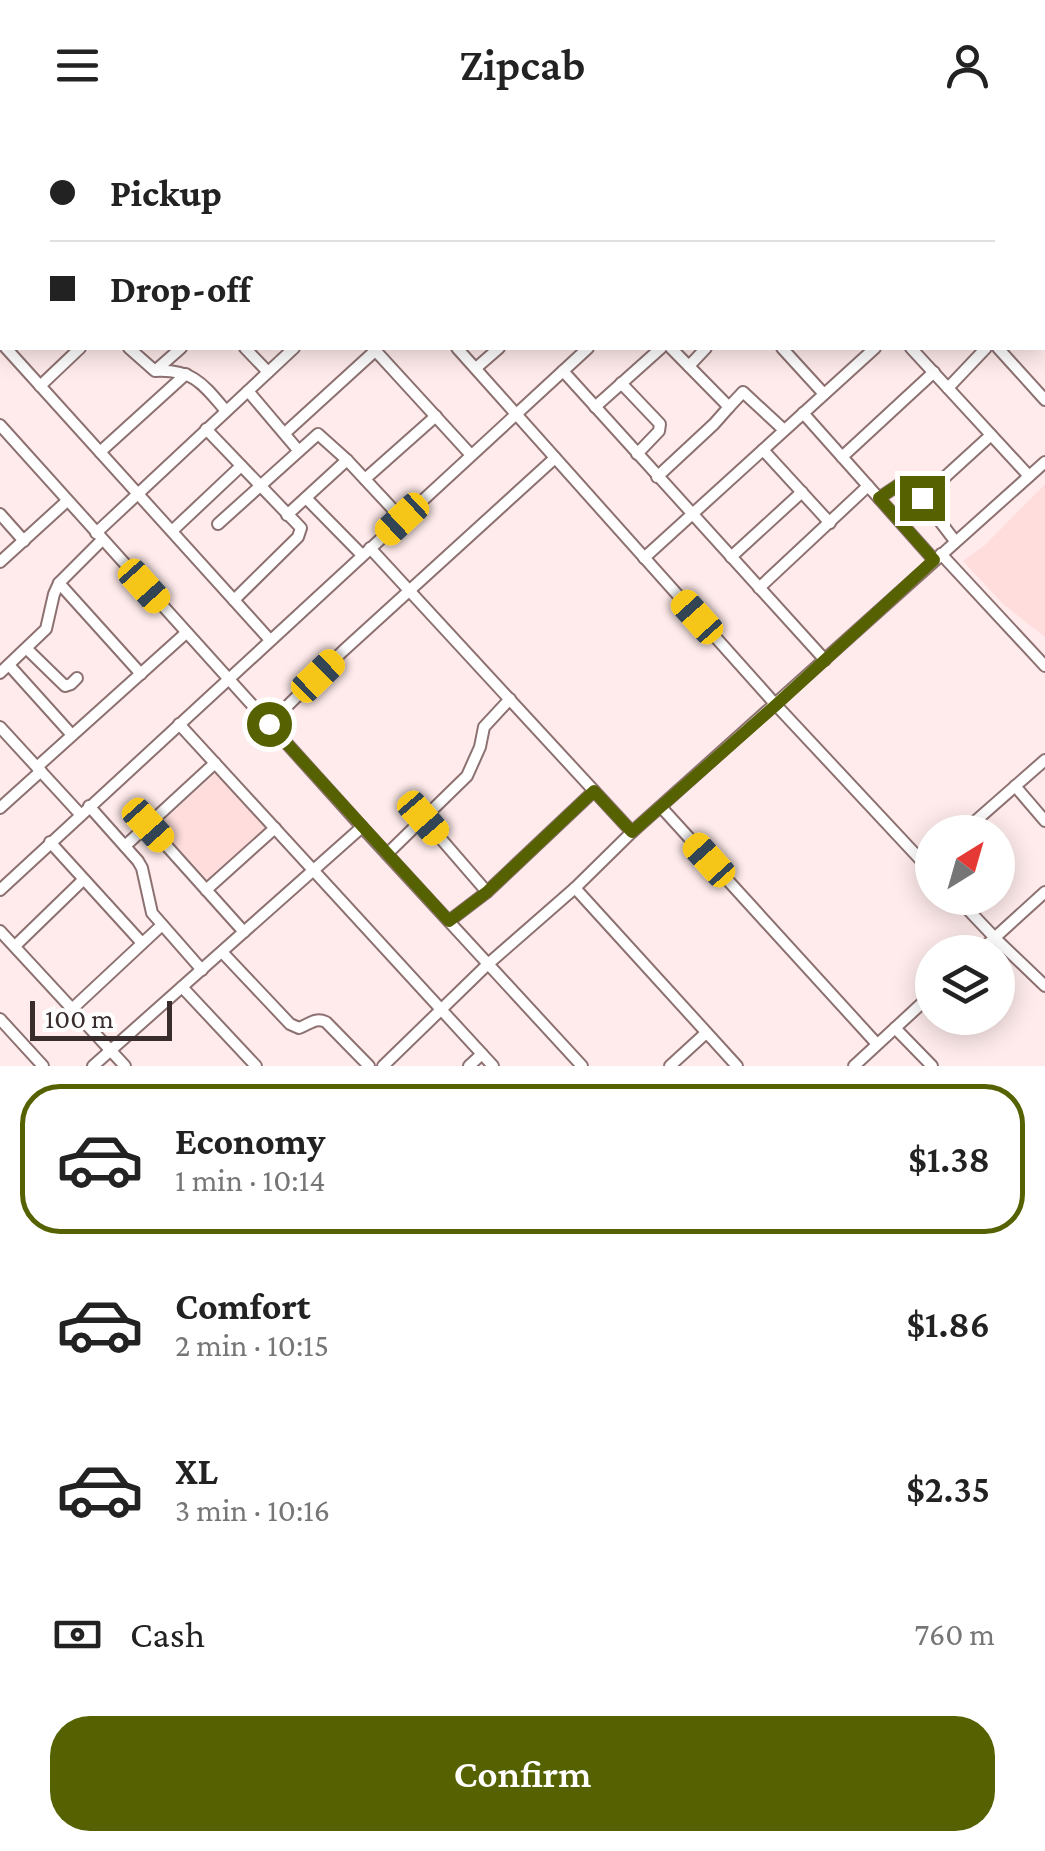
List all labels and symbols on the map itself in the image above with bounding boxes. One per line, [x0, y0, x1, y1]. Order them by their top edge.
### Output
route end [900, 476, 945, 521]
car [370, 488, 434, 550]
car [113, 554, 175, 618]
car [666, 585, 728, 649]
car [286, 644, 350, 708]
route start [247, 702, 292, 747]
car [392, 786, 454, 850]
car [117, 793, 179, 857]
north arrow [915, 815, 1015, 915]
car [678, 828, 740, 892]
scale bar [30, 996, 172, 1040]

